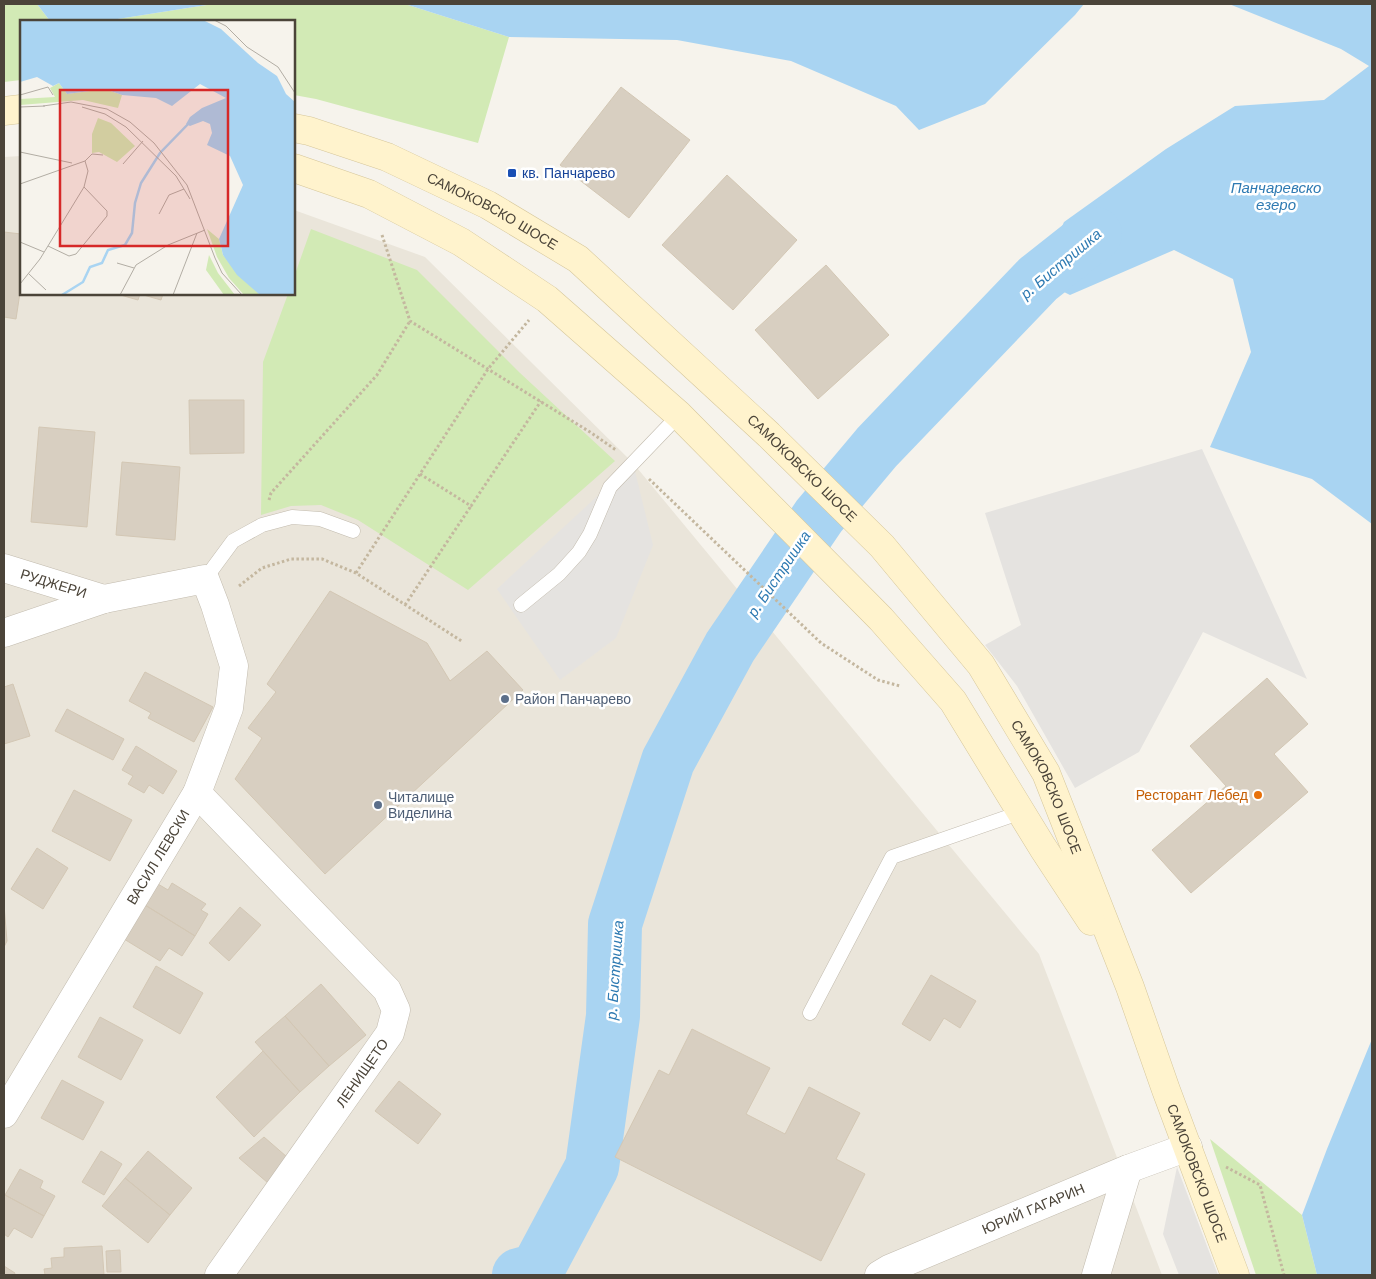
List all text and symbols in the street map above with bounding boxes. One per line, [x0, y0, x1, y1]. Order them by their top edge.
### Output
inset map [20, 20, 295, 295]
place label: кв. Панчарево [522, 165, 616, 181]
marker: кв. Панчарево [506, 167, 518, 179]
street label: САМОКОВСКО ШОСЕ [424, 169, 561, 253]
water label: Панчаревско езеро [1231, 179, 1321, 214]
water label: р. Бистришка [1016, 225, 1105, 304]
street label: САМОКОВСКО ШОСЕ [744, 411, 860, 525]
water label: р. Бистришка [743, 528, 814, 621]
street label: РУДЖЕРИ [19, 566, 89, 601]
place label: Район Панчарево [515, 691, 631, 707]
marker: Район Панчарево [499, 693, 511, 705]
street label: САМОКОВСКО ШОСЕ [1008, 717, 1085, 856]
place label: Ресторант Лебед [1136, 787, 1248, 803]
place label: Читалище Виделина [388, 789, 455, 821]
marker: Ресторант Лебед [1252, 789, 1264, 801]
marker: Читалище Виделина [372, 799, 384, 811]
street label: ВАСИЛ ЛЕВСКИ [123, 807, 193, 907]
water label: р. Бистришка [602, 920, 627, 1021]
street label: ЛЕНИЩЕТО [333, 1036, 392, 1110]
street label: САМОКОВСКО ШОСЕ [1164, 1102, 1230, 1245]
street label: ЮРИЙ ГАГАРИН [979, 1180, 1087, 1237]

